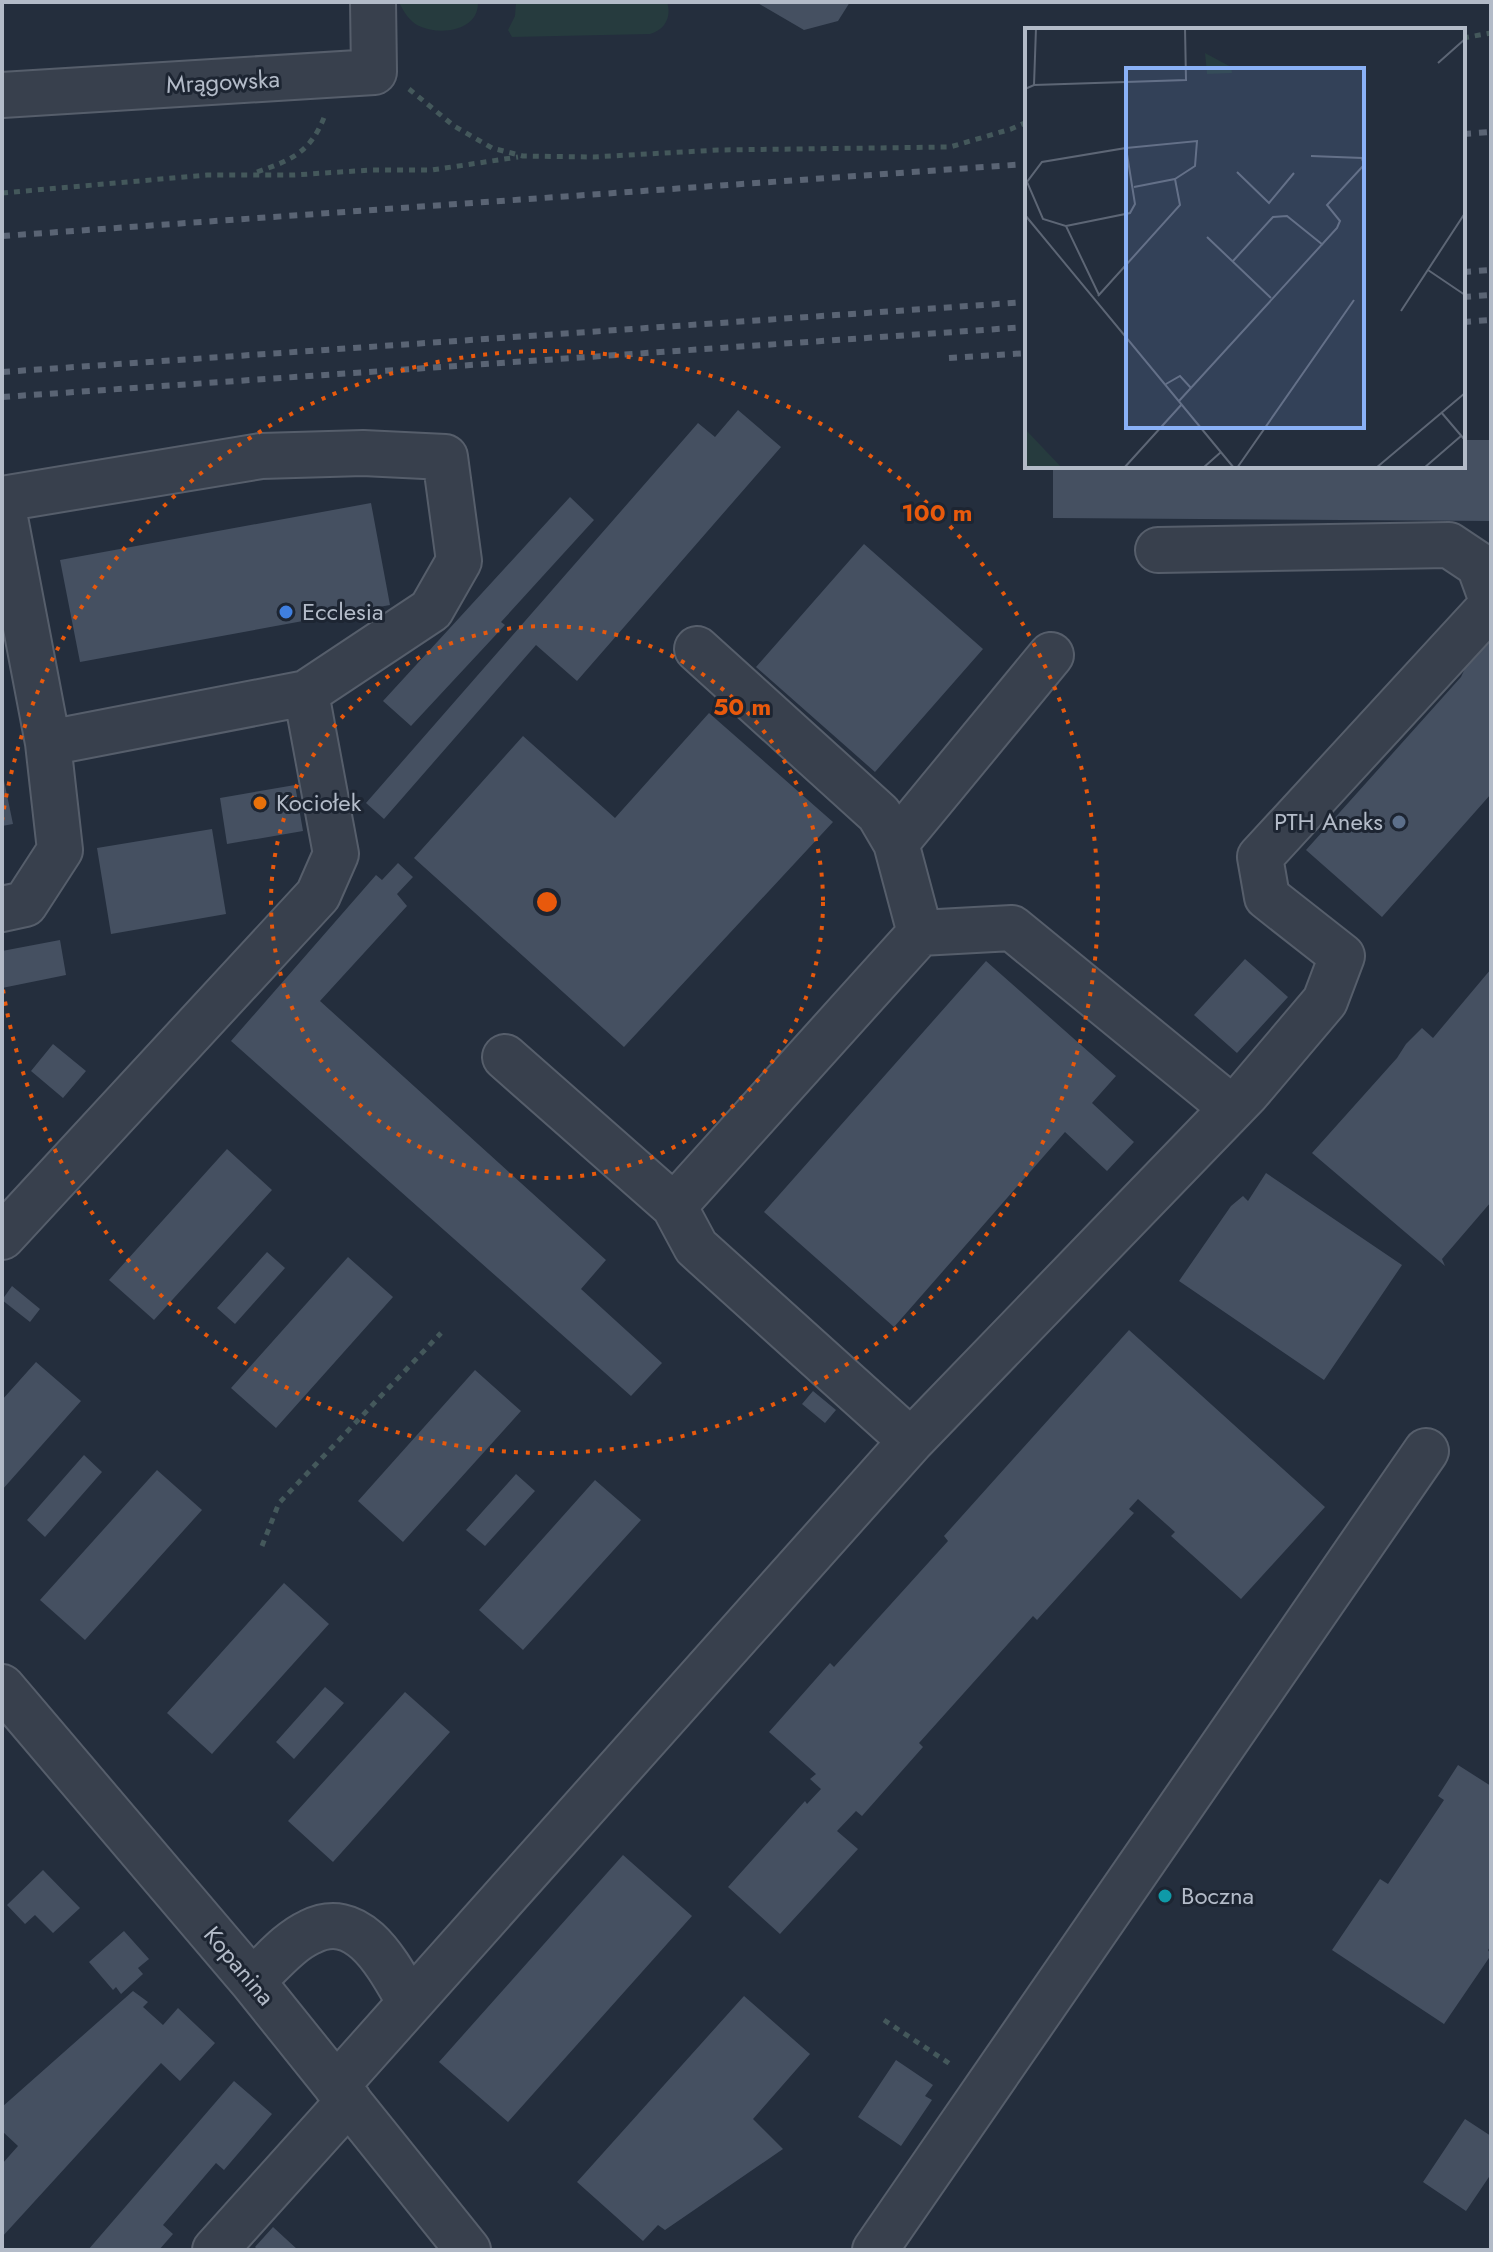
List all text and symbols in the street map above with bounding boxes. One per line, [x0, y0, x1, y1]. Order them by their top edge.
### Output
inset map [1025, 28, 1465, 468]
street label: Mrągowska [165, 61, 281, 102]
text: 100 m [902, 495, 972, 530]
place label: Ecclesia [302, 594, 383, 629]
marker: Ecclesia [277, 603, 295, 621]
text: 50 m [713, 689, 771, 724]
place label: Kociołek [276, 785, 362, 820]
marker: Kociołek [251, 794, 269, 812]
place label: PTH Aneks [1274, 804, 1383, 839]
marker: PTH Aneks [1390, 813, 1408, 831]
centre of rings [533, 888, 561, 916]
place label: Boczna [1181, 1878, 1254, 1913]
marker: Boczna [1156, 1887, 1174, 1905]
street label: Kopanina [196, 1918, 283, 2013]

